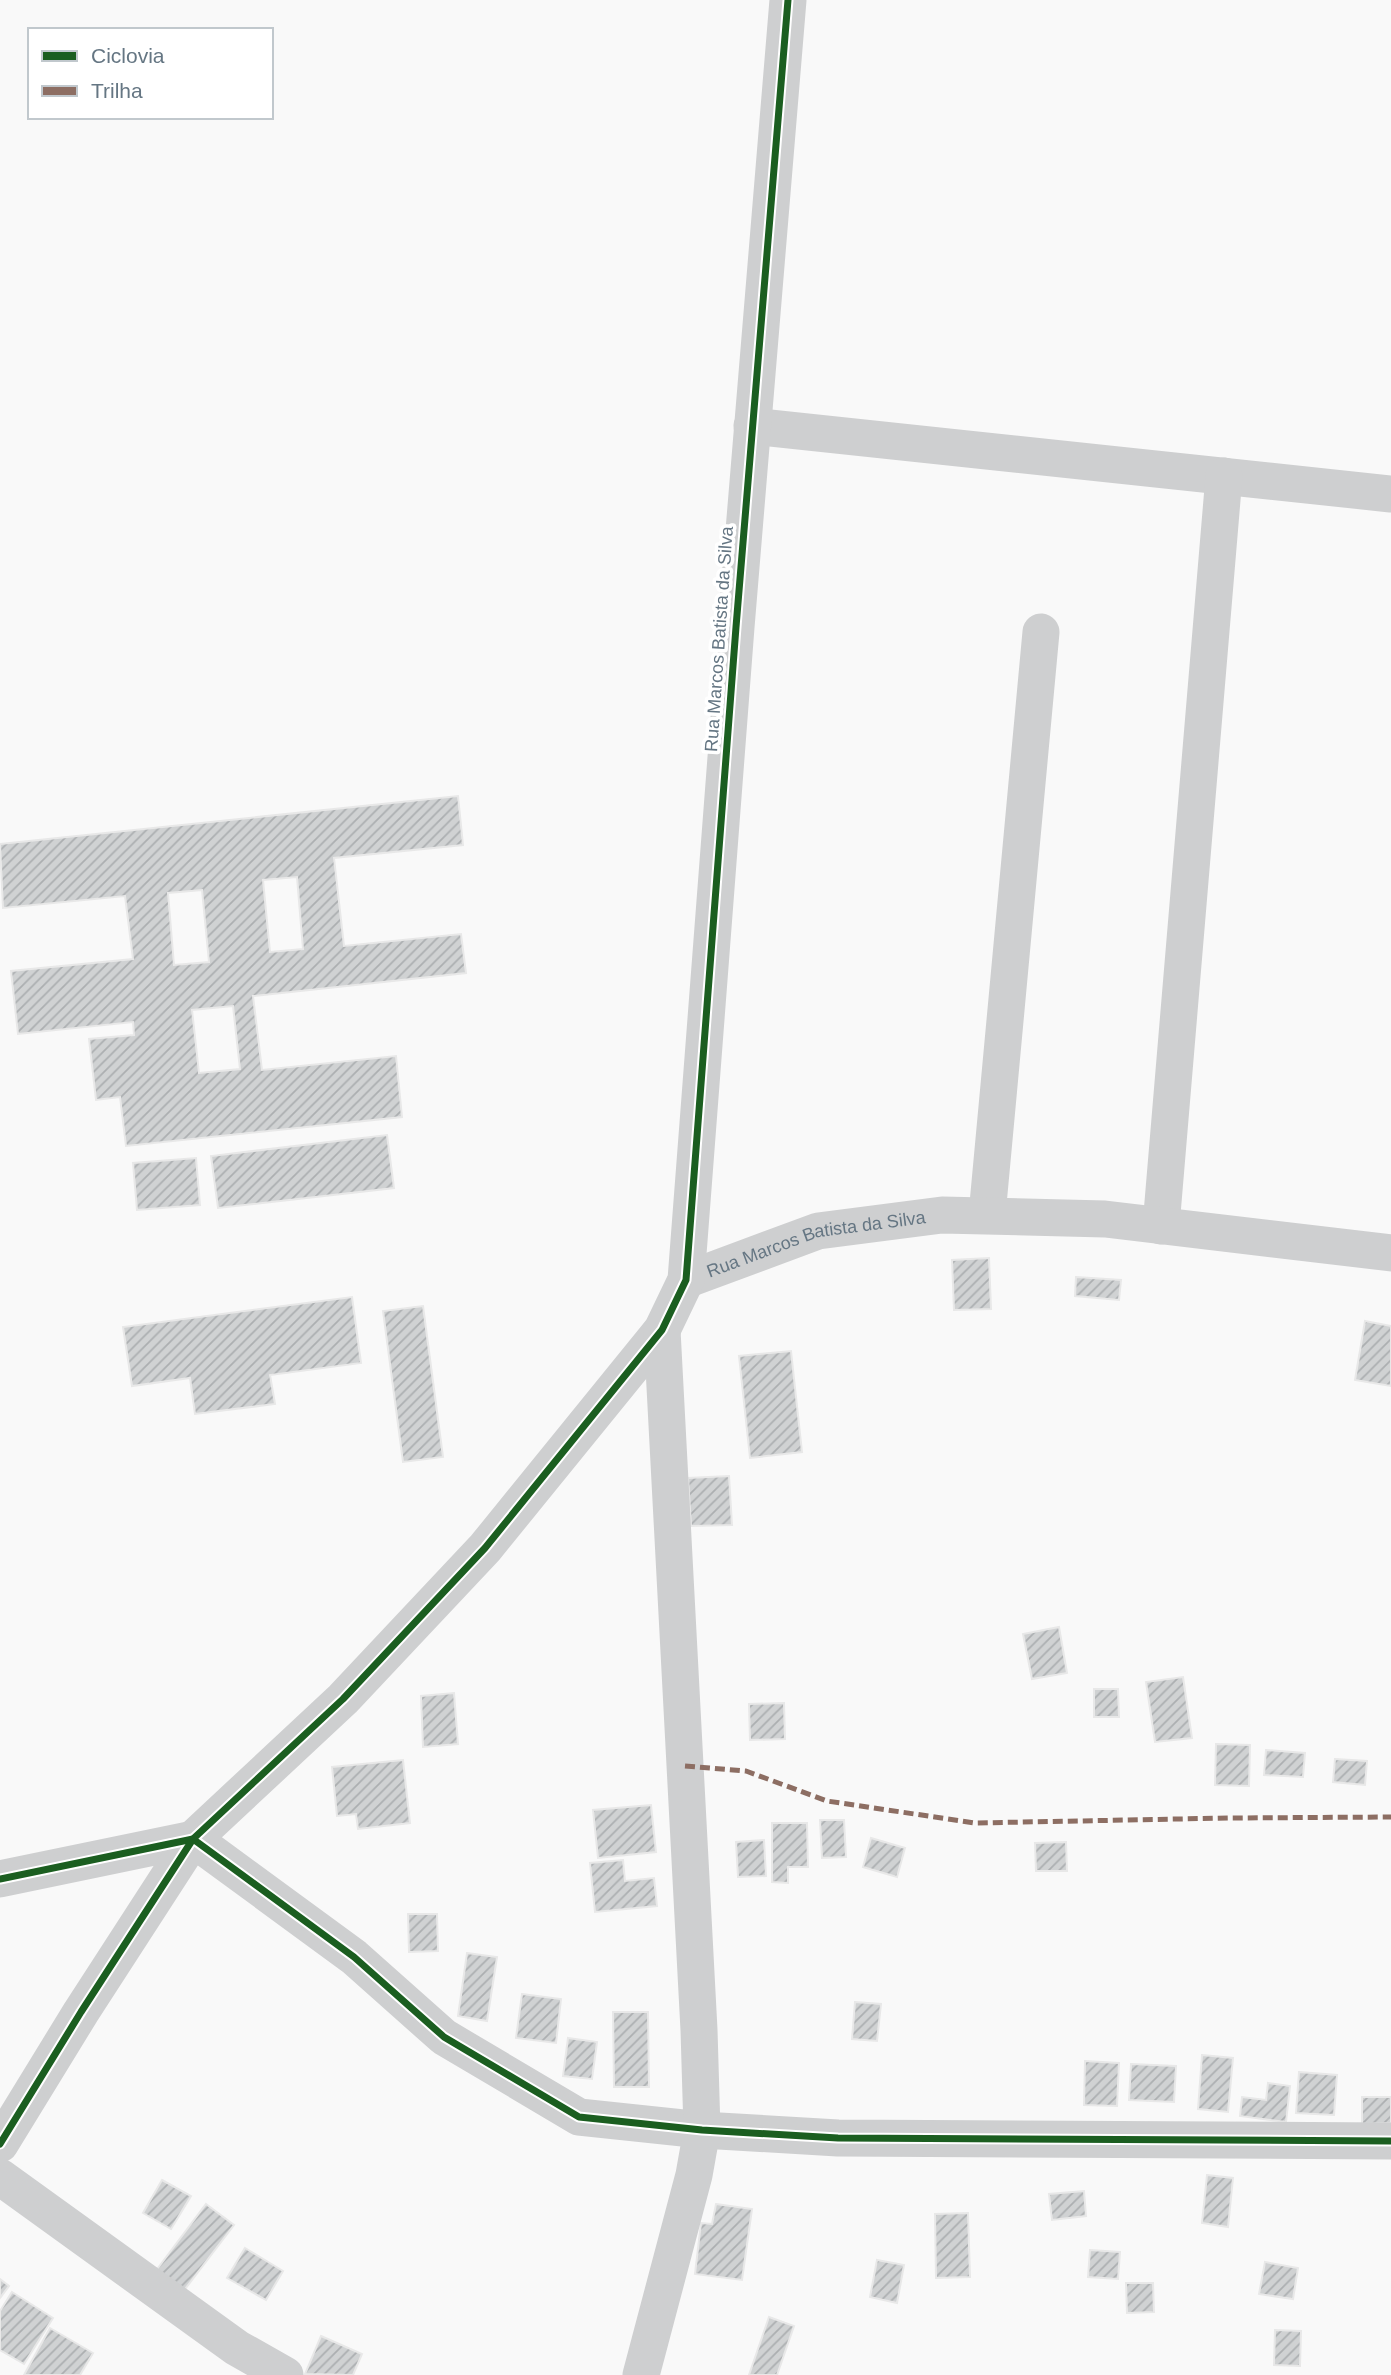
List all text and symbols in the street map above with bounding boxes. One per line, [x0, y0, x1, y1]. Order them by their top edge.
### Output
legend [28, 28, 273, 119]
text: Ciclovia [91, 44, 165, 67]
text: Trilha [91, 79, 143, 102]
street label: Rua Marcos Batista da Silva [701, 525, 737, 752]
street label: Rua Marcos Batista da Silva [704, 1207, 928, 1281]

